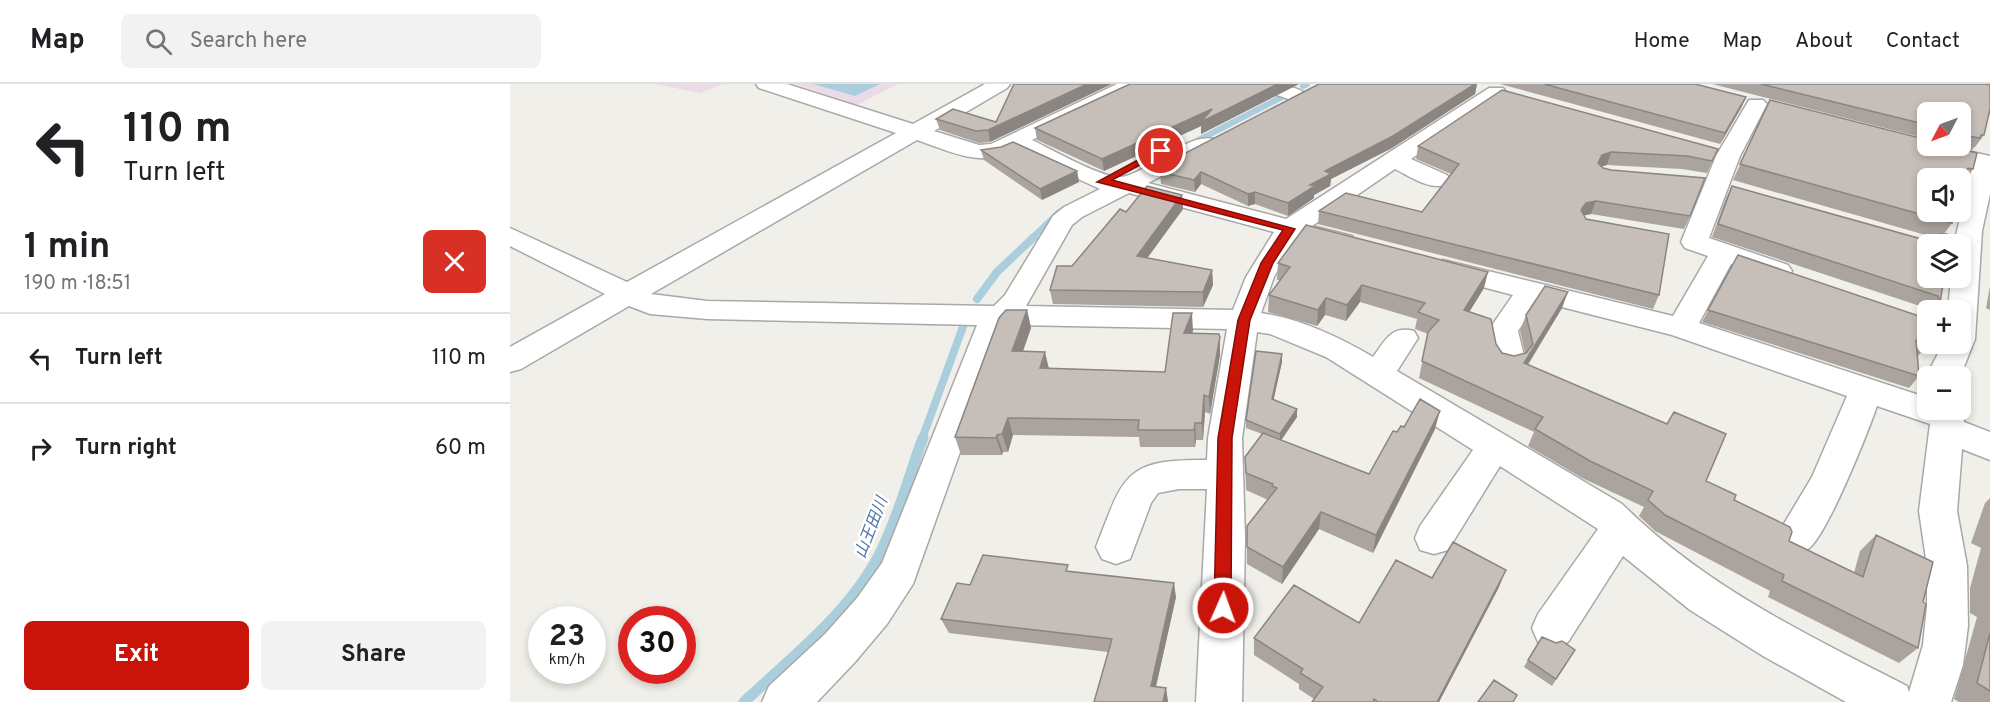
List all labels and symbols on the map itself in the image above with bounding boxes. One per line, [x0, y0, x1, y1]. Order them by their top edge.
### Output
north arrow [1917, 102, 1971, 156]
pin [1135, 125, 1186, 176]
water label: 山王田川 [851, 493, 894, 561]
position arrow [1191, 576, 1255, 640]
speed limit sign: 30 [618, 606, 696, 684]

